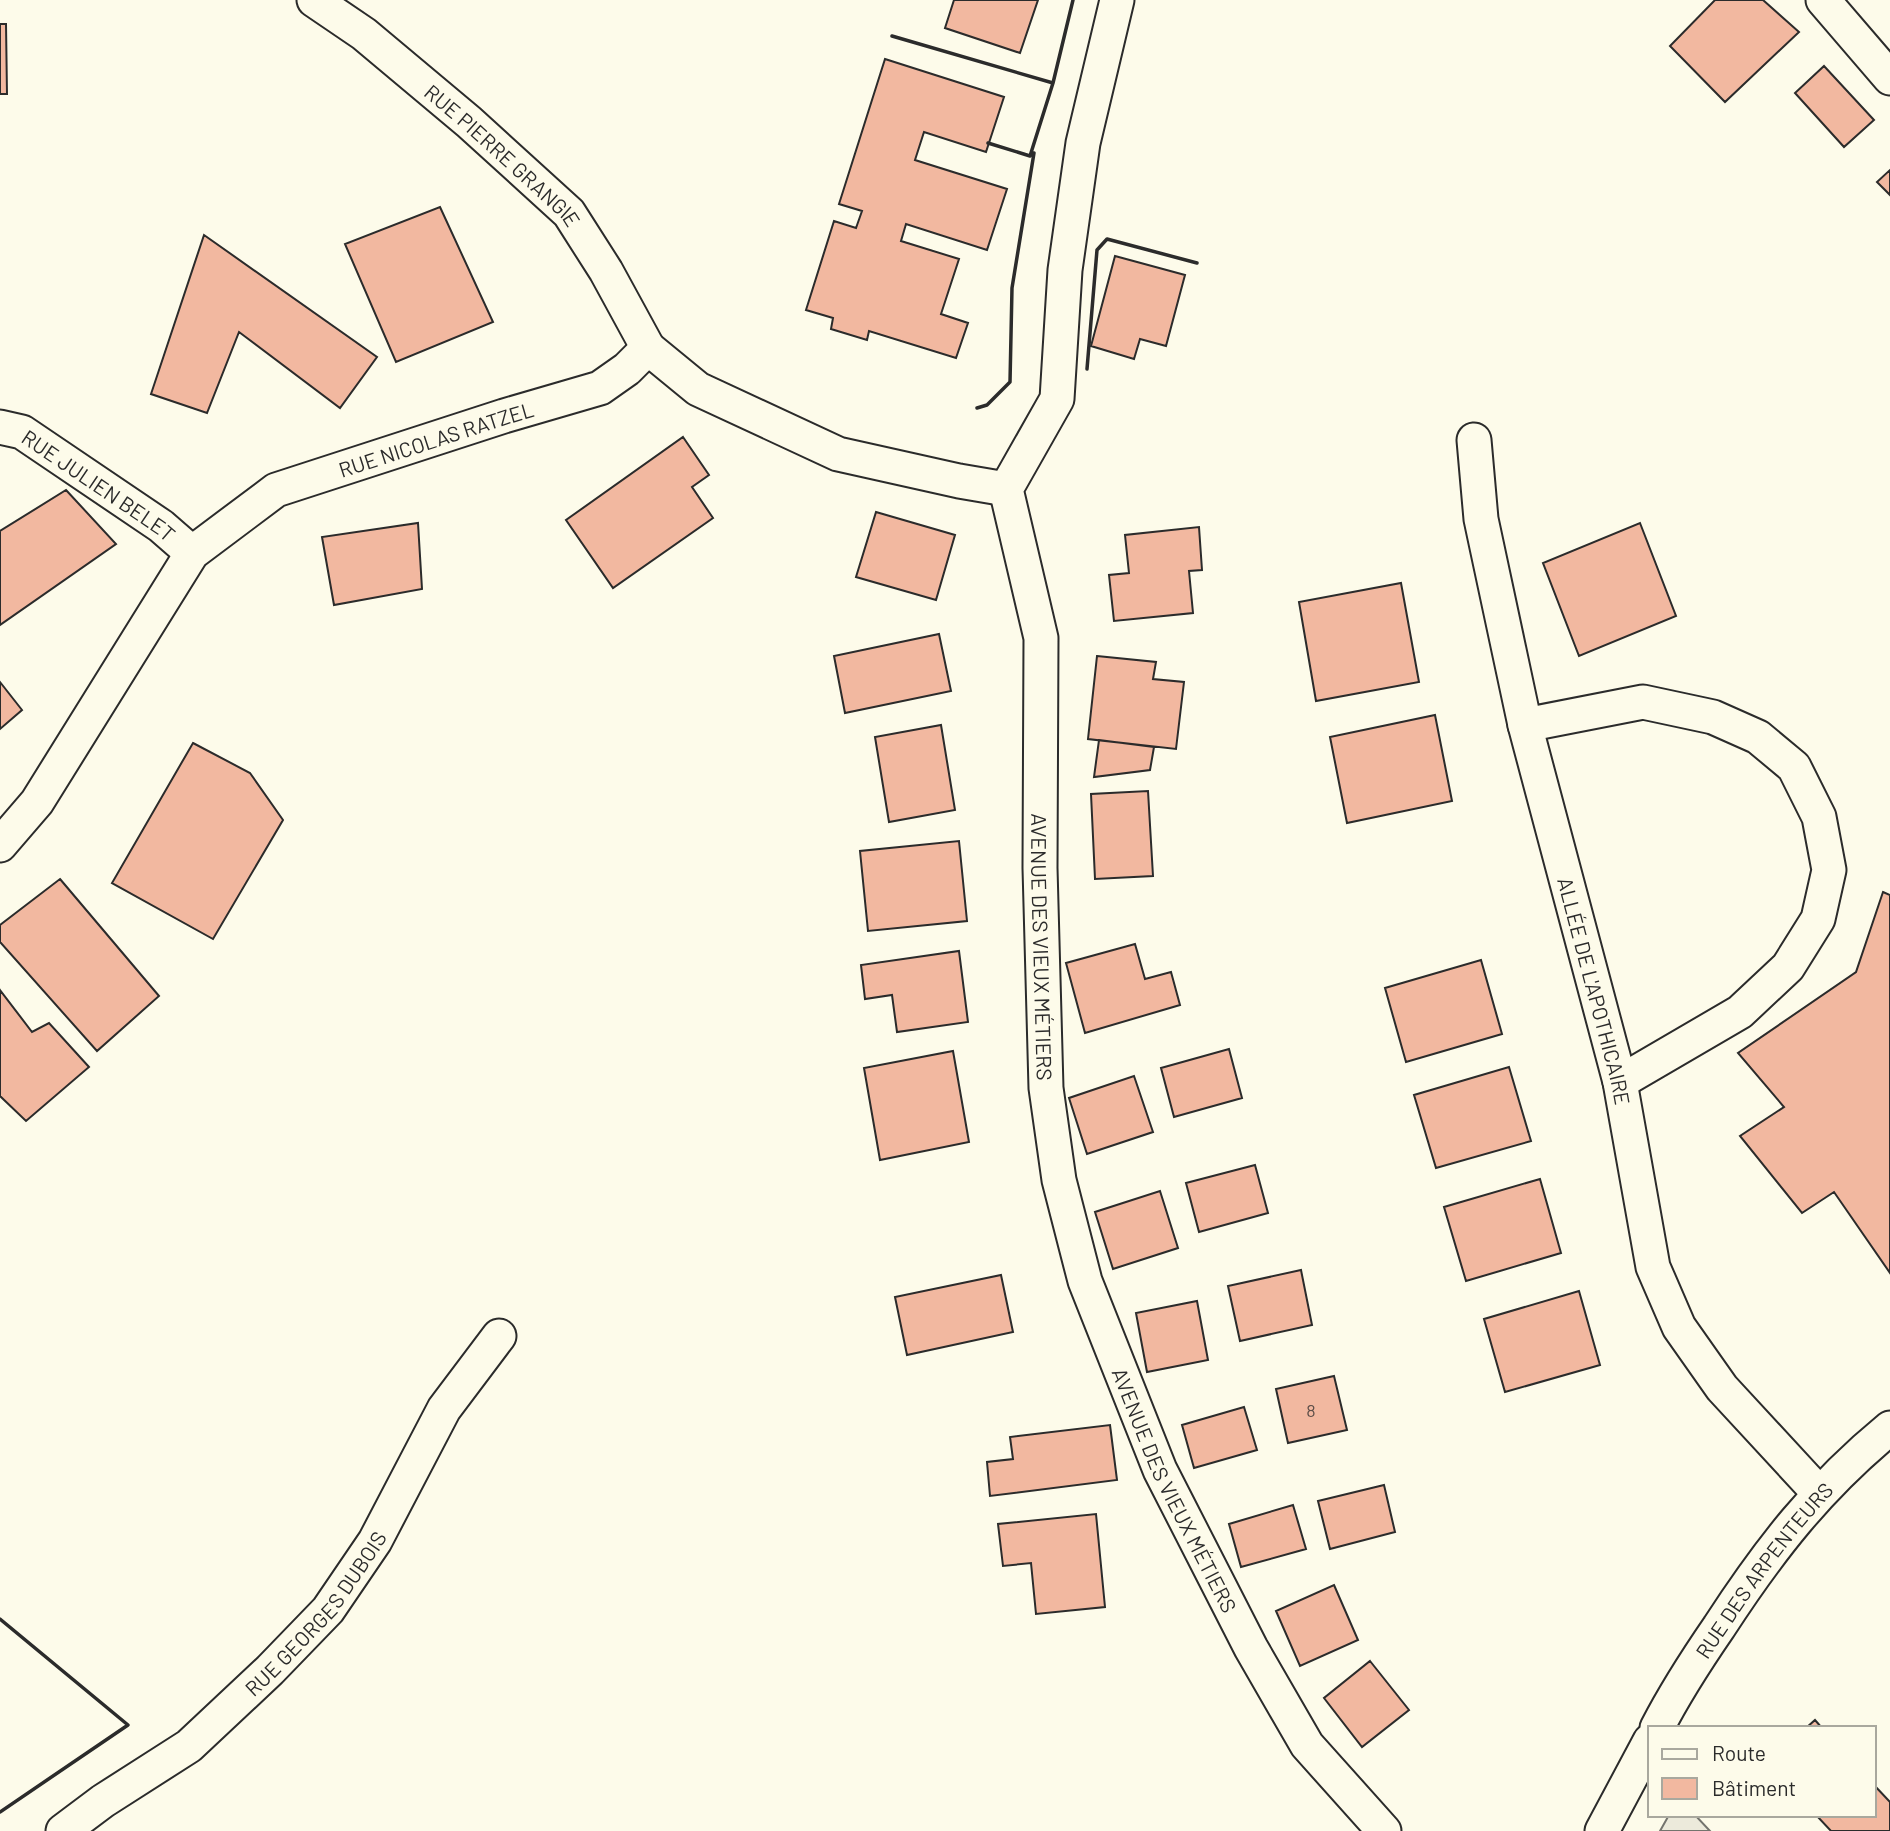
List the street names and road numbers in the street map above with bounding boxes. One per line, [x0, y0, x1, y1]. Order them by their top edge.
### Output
street label: RUE PIERRE GRANGIE [420, 78, 586, 231]
street label: RUE NICOLAS RATZEL [335, 396, 536, 481]
street label: RUE JULIEN BELET [18, 424, 181, 546]
street label: AVENUE DES VIEUX MÉTIERS [1027, 813, 1058, 1081]
street label: ALLÉE DE L'APOTHICAIRE [1554, 874, 1636, 1107]
street label: AVENUE DES VIEUX MÉTIERS [1108, 1364, 1243, 1616]
street label: RUE DES ARPENTEURS [1689, 1477, 1837, 1662]
street label: RUE GEORGES DUBOIS [239, 1527, 391, 1700]

